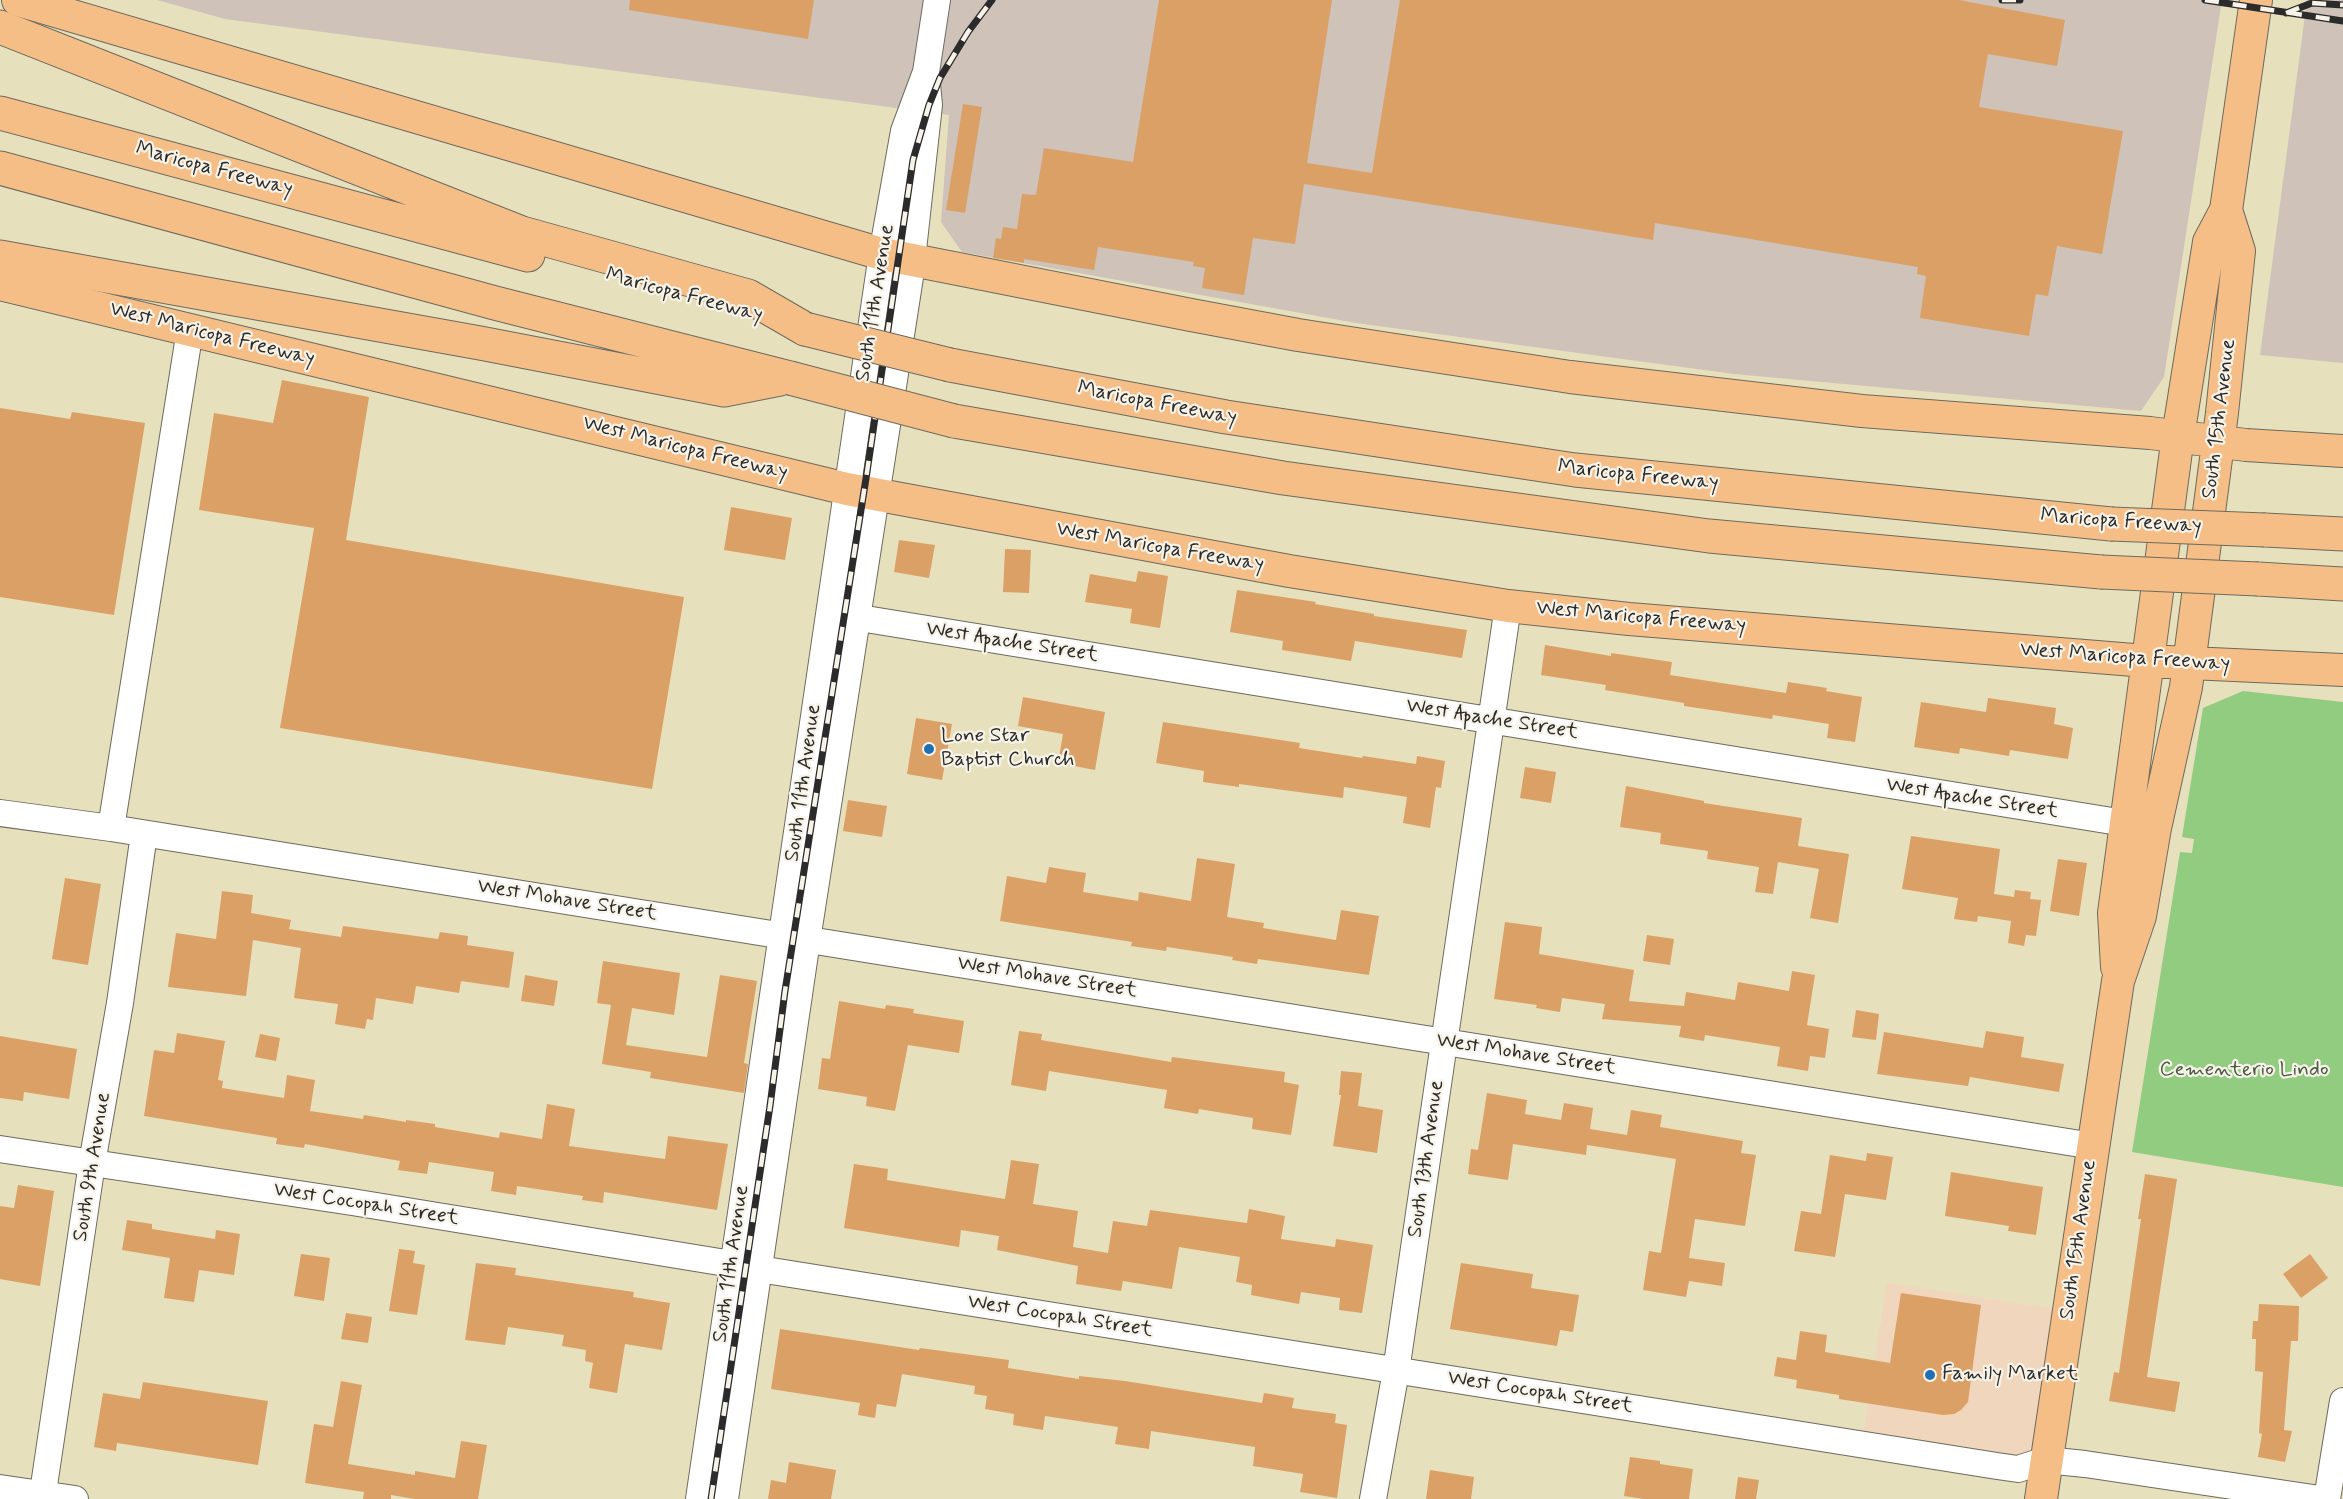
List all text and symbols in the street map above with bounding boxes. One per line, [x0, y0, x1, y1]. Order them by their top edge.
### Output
street label: Maricopa Freeway [133, 137, 295, 203]
street label: South 11th Avenue [851, 223, 901, 383]
street label: Maricopa Freeway [603, 263, 765, 329]
street label: West Maricopa Freeway [107, 297, 317, 373]
street label: South 15th Avenue [2198, 338, 2242, 500]
street label: Maricopa Freeway [1075, 376, 1239, 432]
street label: West Maricopa Freeway [580, 411, 790, 487]
street label: Maricopa Freeway [1556, 455, 1720, 497]
street label: Maricopa Freeway [2040, 504, 2202, 540]
street label: West Maricopa Freeway [1054, 517, 1266, 579]
street label: West Maricopa Freeway [1535, 596, 1747, 640]
street label: West Apache Street [924, 617, 1100, 669]
street label: West Maricopa Freeway [2019, 638, 2231, 678]
street label: West Apache Street [1404, 694, 1580, 746]
street label: South 11th Avenue [780, 703, 828, 863]
place label: Lone Star Baptist Church [941, 724, 1074, 774]
marker: Lone Star Baptist Church [922, 742, 936, 756]
street label: West Apache Street [1884, 773, 2060, 825]
street label: West Mohave Street [475, 874, 659, 928]
street label: West Mohave Street [955, 951, 1139, 1005]
street label: West Mohave Street [1434, 1028, 1618, 1082]
park label: Cementerio Lindo [2159, 1058, 2329, 1084]
street label: South 13th Avenue [1403, 1079, 1451, 1239]
street label: South 9th Avenue [69, 1091, 117, 1243]
street label: South 15th Avenue [2055, 1159, 2103, 1321]
street label: West Cocopah Street [272, 1178, 460, 1232]
street label: South 11th Avenue [708, 1184, 756, 1344]
street label: West Cocopah Street [966, 1290, 1154, 1344]
place label: Family Market [1942, 1362, 2078, 1388]
street label: West Cocopah Street [1446, 1366, 1634, 1420]
marker: Family Market [1923, 1368, 1937, 1382]

